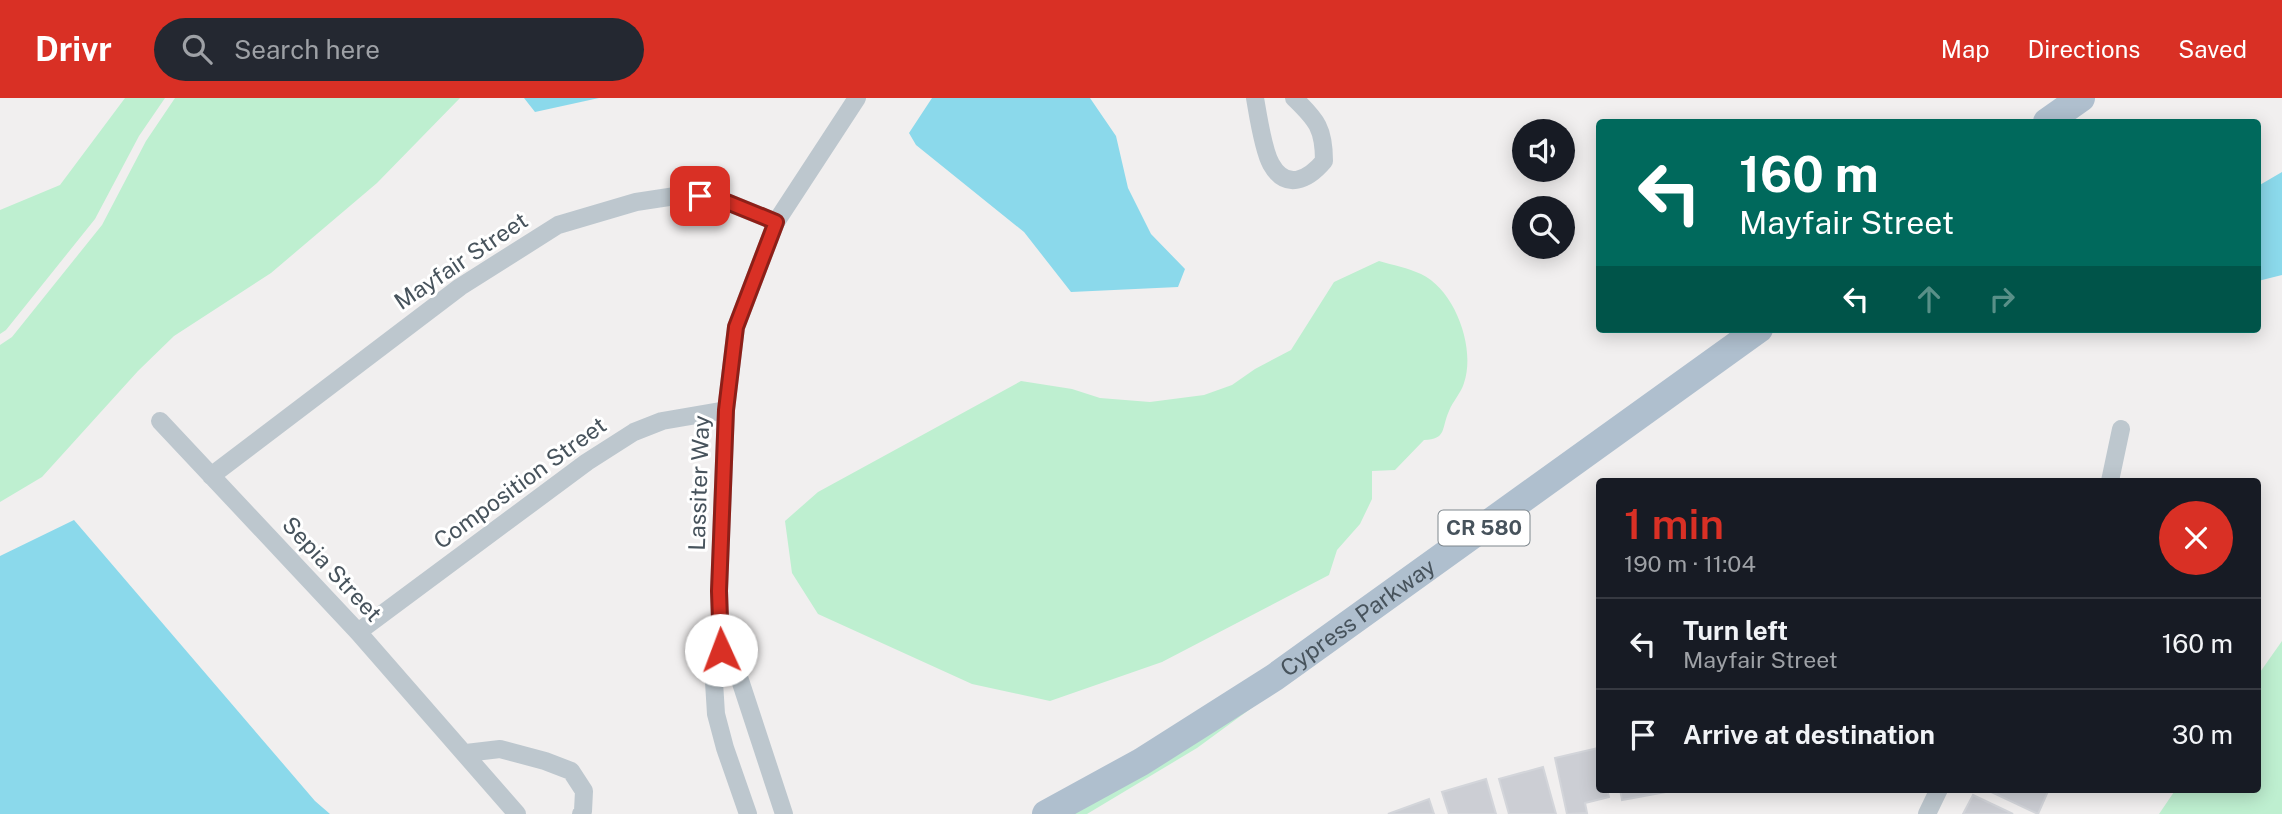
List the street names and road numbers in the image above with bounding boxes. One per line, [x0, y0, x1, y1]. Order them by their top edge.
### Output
street label: Mayfair Street [389, 206, 532, 315]
street label: Composition Street [428, 411, 611, 554]
street label: Lassiter Way [683, 415, 714, 551]
road number: CR 580 [1438, 510, 1530, 546]
street label: Sepia Street [277, 511, 388, 627]
street label: Cypress Parkway [1275, 552, 1440, 682]

